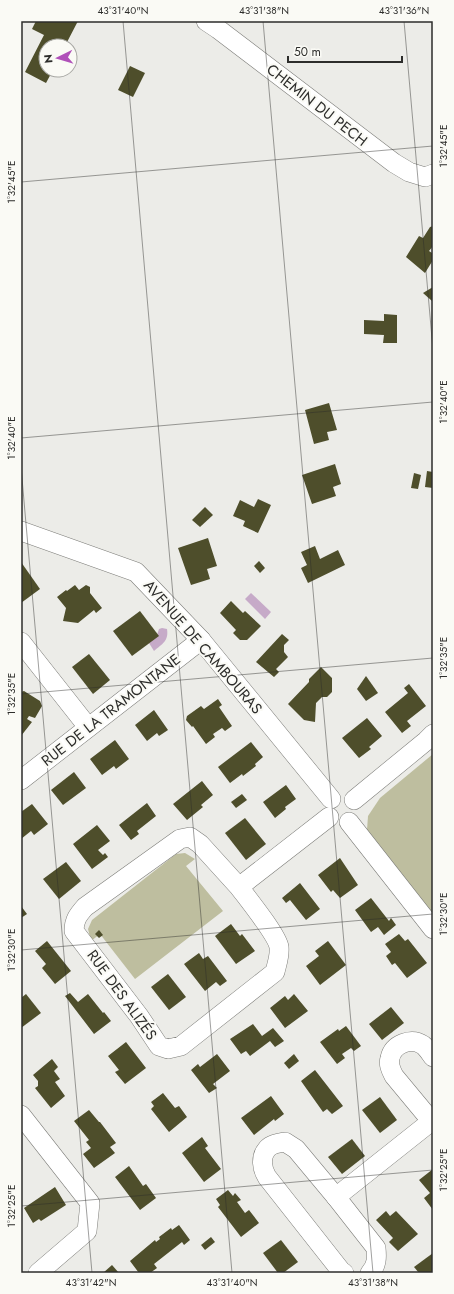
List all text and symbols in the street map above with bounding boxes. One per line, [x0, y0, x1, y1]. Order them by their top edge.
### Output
text: 43°31'40"N [97, 3, 149, 18]
text: 43°31'38"N [239, 3, 289, 18]
text: 43°31'36"N [379, 3, 429, 18]
north arrow [38, 38, 78, 78]
scale bar [288, 38, 402, 64]
text: 50 m [294, 43, 321, 61]
text: N [40, 54, 56, 64]
street label: CHEMIN DU PECH [262, 59, 372, 151]
text: 1°32'45"E [436, 125, 451, 167]
text: 1°32'45"E [4, 161, 19, 203]
text: 1°32'40"E [436, 380, 451, 424]
text: 1°32'40"E [4, 416, 19, 460]
street label: AVENUE DE CAMBOURAS [138, 575, 268, 719]
text: 1°32'35"E [436, 637, 451, 679]
street label: RUE DE LA TRAMONTANE [37, 649, 185, 771]
text: 1°32'35"E [4, 673, 19, 715]
text: 1°32'30"E [436, 893, 451, 935]
text: 1°32'30"E [4, 929, 19, 971]
street label: RUE DES ALIZÉS [82, 945, 162, 1045]
text: 1°32'25"E [436, 1149, 451, 1191]
text: 1°32'25"E [4, 1185, 19, 1227]
text: 43°31'42"N [66, 1275, 116, 1290]
text: 43°31'40"N [206, 1275, 258, 1290]
text: 43°31'38"N [348, 1275, 398, 1290]

